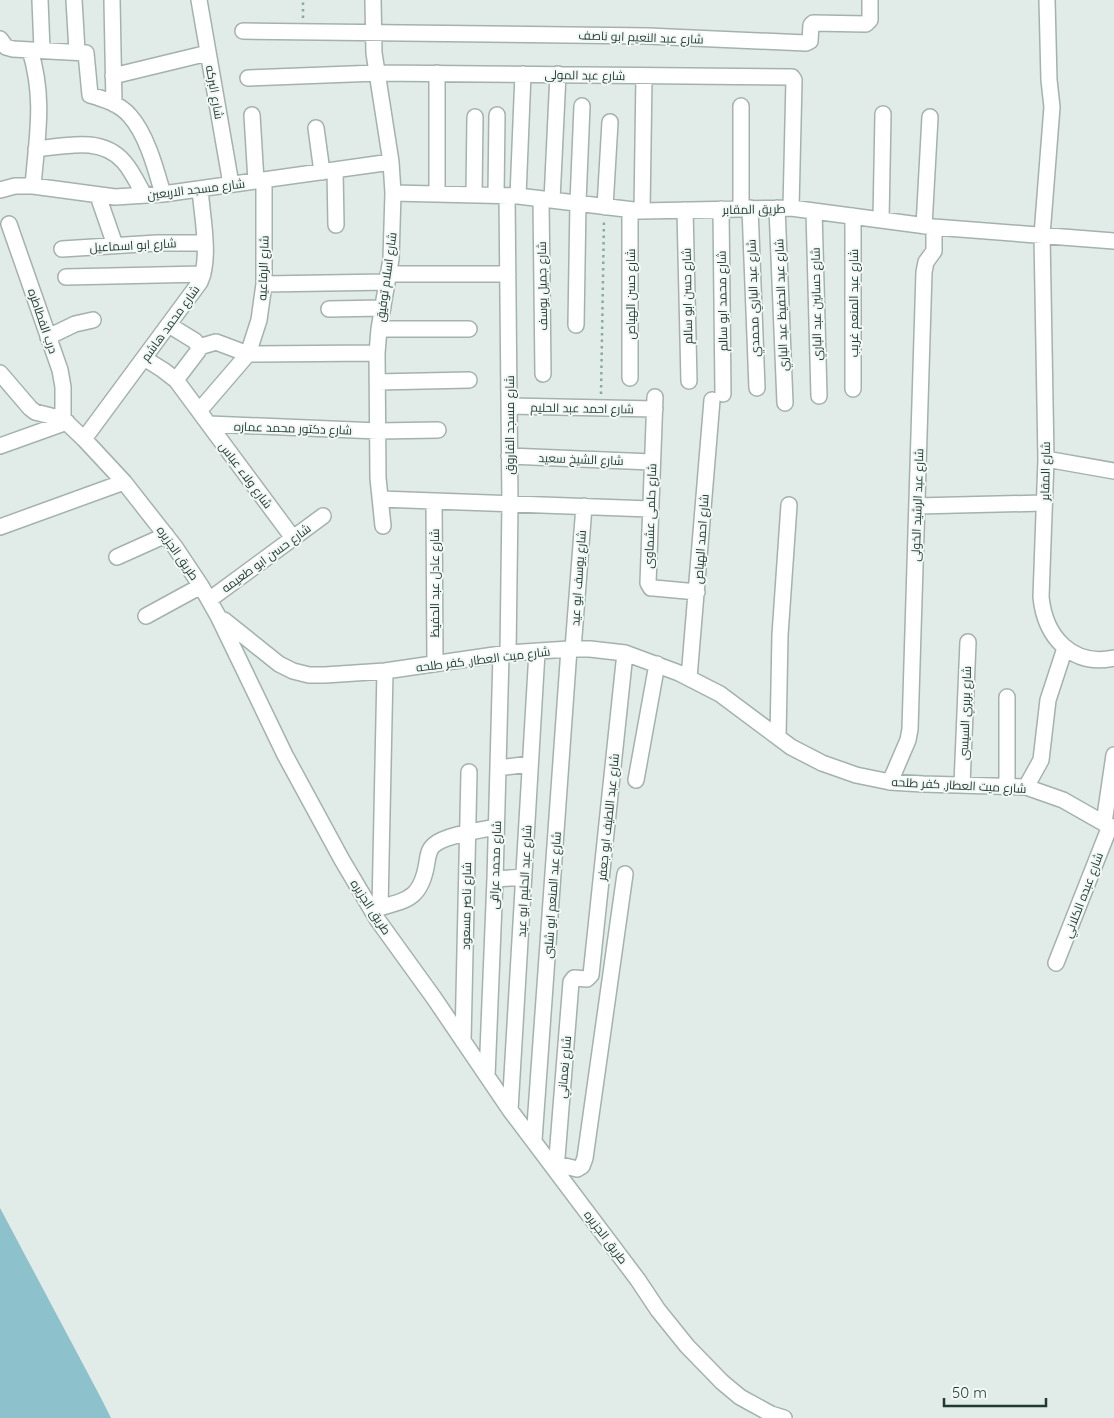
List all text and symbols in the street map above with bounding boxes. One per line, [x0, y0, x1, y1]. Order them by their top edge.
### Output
street label: شارع عبد النعيم ابو ناصف [578, 27, 704, 48]
street label: شارع البركه [202, 64, 227, 120]
street label: شارع عبد المولى [545, 67, 626, 84]
street label: شارع مسجد الاربعين [146, 176, 246, 203]
street label: طريق المقابر [721, 201, 786, 217]
street label: شارع اسلام توفيق [372, 231, 401, 323]
street label: شارع ابو اسماعيل [89, 235, 177, 256]
street label: شارع الرفاعيه [254, 235, 273, 301]
street label: شارع عبد الحفيظ عبد الباري [771, 238, 794, 371]
street label: شارع عبد الباري محمدي [743, 239, 766, 357]
street label: شارع جميل يوسف [534, 241, 551, 331]
street label: شارع حسانين عبد الباري [808, 247, 827, 361]
street label: شارع حسن ابو سالم [679, 248, 696, 344]
street label: شارع حسن الهياص [623, 249, 639, 339]
street label: شارع عبد المنعم غريب [846, 249, 862, 357]
street label: شارع محمد ابو سالم [714, 250, 731, 351]
street label: شارع محمد هاشم [137, 282, 203, 364]
street label: درب الفطاطره [25, 286, 61, 356]
street label: شارع مسجد الفاروق [502, 375, 518, 475]
street label: شارع احمد عبد الحليم [530, 400, 634, 417]
street label: شارع دكتور محمد عماره [234, 418, 352, 439]
street label: شارع ولاء عباس [215, 439, 276, 512]
street label: شارع المقابر [1037, 441, 1054, 502]
street label: شارع عبد الرشيد الخولى [908, 448, 927, 562]
street label: شارع الشيخ سعيد [538, 450, 624, 469]
street label: شارع حلمى عشماوى [641, 463, 660, 569]
street label: شارع احمد الهياص [690, 494, 713, 584]
street label: شارع حسن ابو طعيمه [218, 521, 314, 596]
street label: طريق الجزيره [154, 523, 202, 583]
street label: شارع عادل عبد الحفيظ [427, 528, 443, 638]
street label: شارع يوسف ابو عيد [567, 529, 590, 627]
street label: شارع ميت العطار, كفر طلحه [415, 643, 551, 676]
street label: شارع بربري السيسى [956, 666, 977, 760]
street label: شارع عبد اللطيف ابو جعفر [594, 753, 623, 882]
street label: شارع ميت العطار, كفر طلحه [891, 774, 1027, 797]
street label: شارع محمد عراقى [486, 820, 505, 910]
street label: شارع عبد الحليم ابو عيد [514, 824, 535, 938]
street label: شارع عبد المنعم ابو شلبى [540, 831, 565, 959]
street label: شارع عبده الكلاني [1060, 850, 1109, 941]
street label: شارع ناصر مسعود [458, 862, 475, 950]
street label: طريق الجزيره [348, 877, 394, 937]
street label: شارع نعماني [554, 1035, 577, 1099]
street label: طريق الجزيره [581, 1207, 631, 1267]
scale bar [944, 1376, 1046, 1408]
text: 50 m [952, 1383, 987, 1402]

